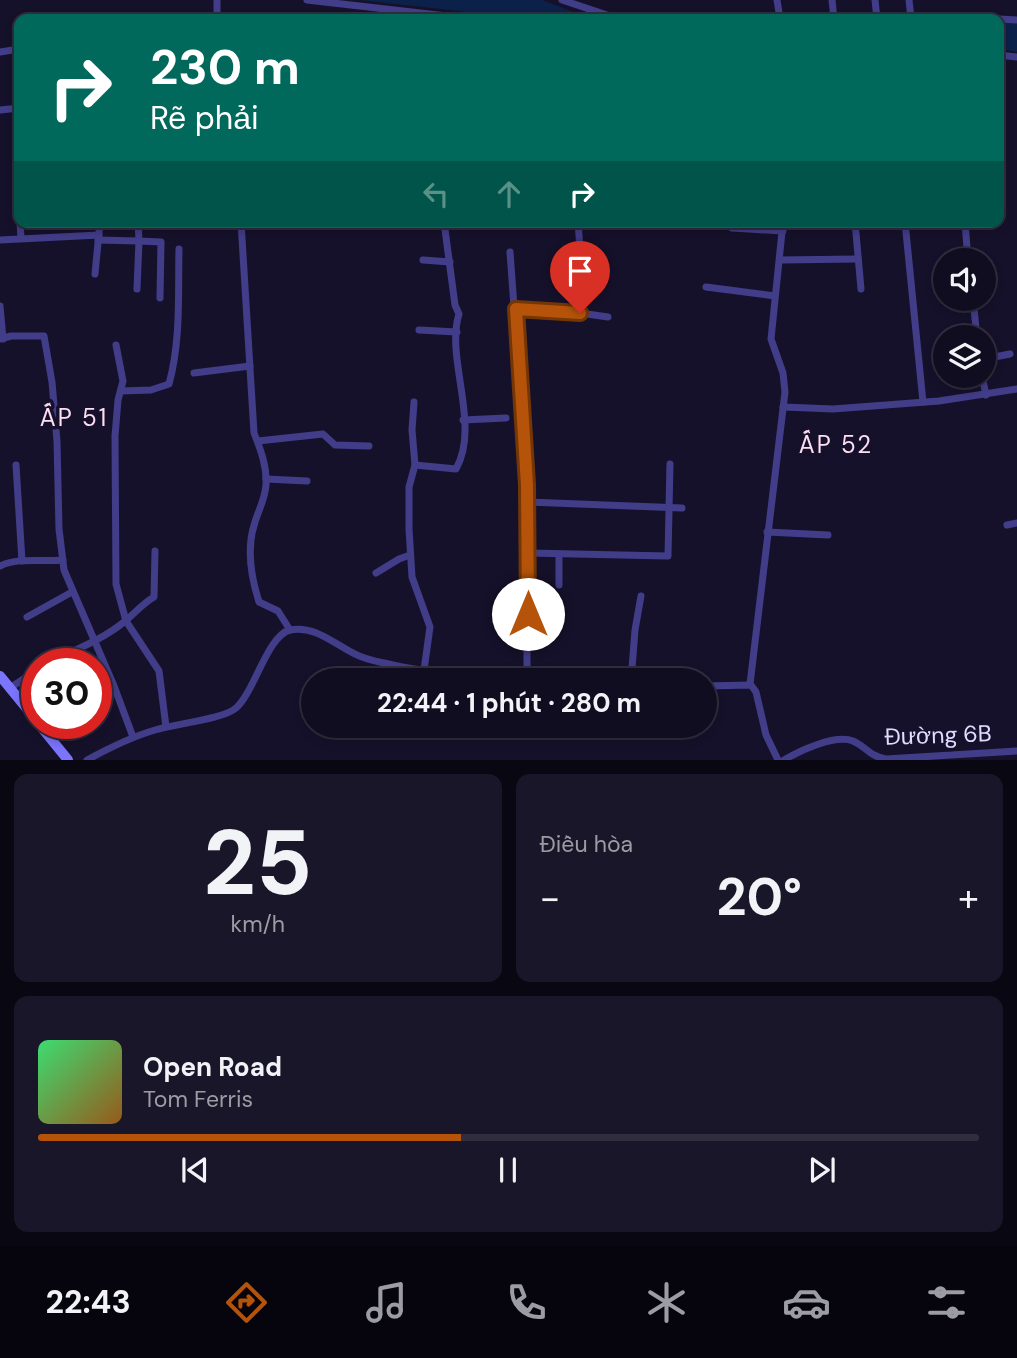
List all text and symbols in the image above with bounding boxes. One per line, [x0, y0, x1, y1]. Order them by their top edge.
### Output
text: 230 m [150, 35, 300, 99]
icon: right [35, 42, 126, 133]
text: Rẽ phải [150, 97, 259, 139]
icon: left [417, 175, 455, 213]
icon: ahead [490, 175, 528, 213]
icon: right [563, 175, 601, 213]
pin [550, 241, 610, 313]
map controls [933, 248, 996, 388]
button: sound [933, 248, 996, 311]
icon: arrive [561, 252, 599, 290]
button: layers [933, 325, 996, 388]
district label: ẤP 51 [40, 402, 108, 433]
district label: ẤP 52 [799, 429, 873, 460]
position arrow [491, 577, 565, 651]
speed limit sign: 30 [21, 648, 112, 739]
text: 22:44 · 1 phút · 280 m [377, 686, 641, 720]
street label: Đường 6B [884, 718, 992, 752]
text: 25 [203, 804, 312, 922]
text: Điều hòa [540, 829, 633, 859]
text: 20° [717, 863, 802, 931]
text: − [540, 873, 560, 923]
text: + [958, 873, 979, 923]
text: km/h [231, 909, 285, 939]
text: Open Road [143, 1050, 282, 1084]
text: Tom Ferris [143, 1084, 253, 1114]
icon: previous [176, 1151, 214, 1189]
icon: pause [489, 1151, 527, 1189]
icon: next [803, 1151, 841, 1189]
icon: directions [222, 1278, 271, 1327]
icon: music [362, 1278, 411, 1327]
icon: phone [502, 1278, 551, 1327]
icon: climate [642, 1278, 691, 1327]
icon: car [782, 1278, 831, 1327]
icon: filters [922, 1278, 971, 1327]
text: 22:43 [46, 1281, 131, 1323]

